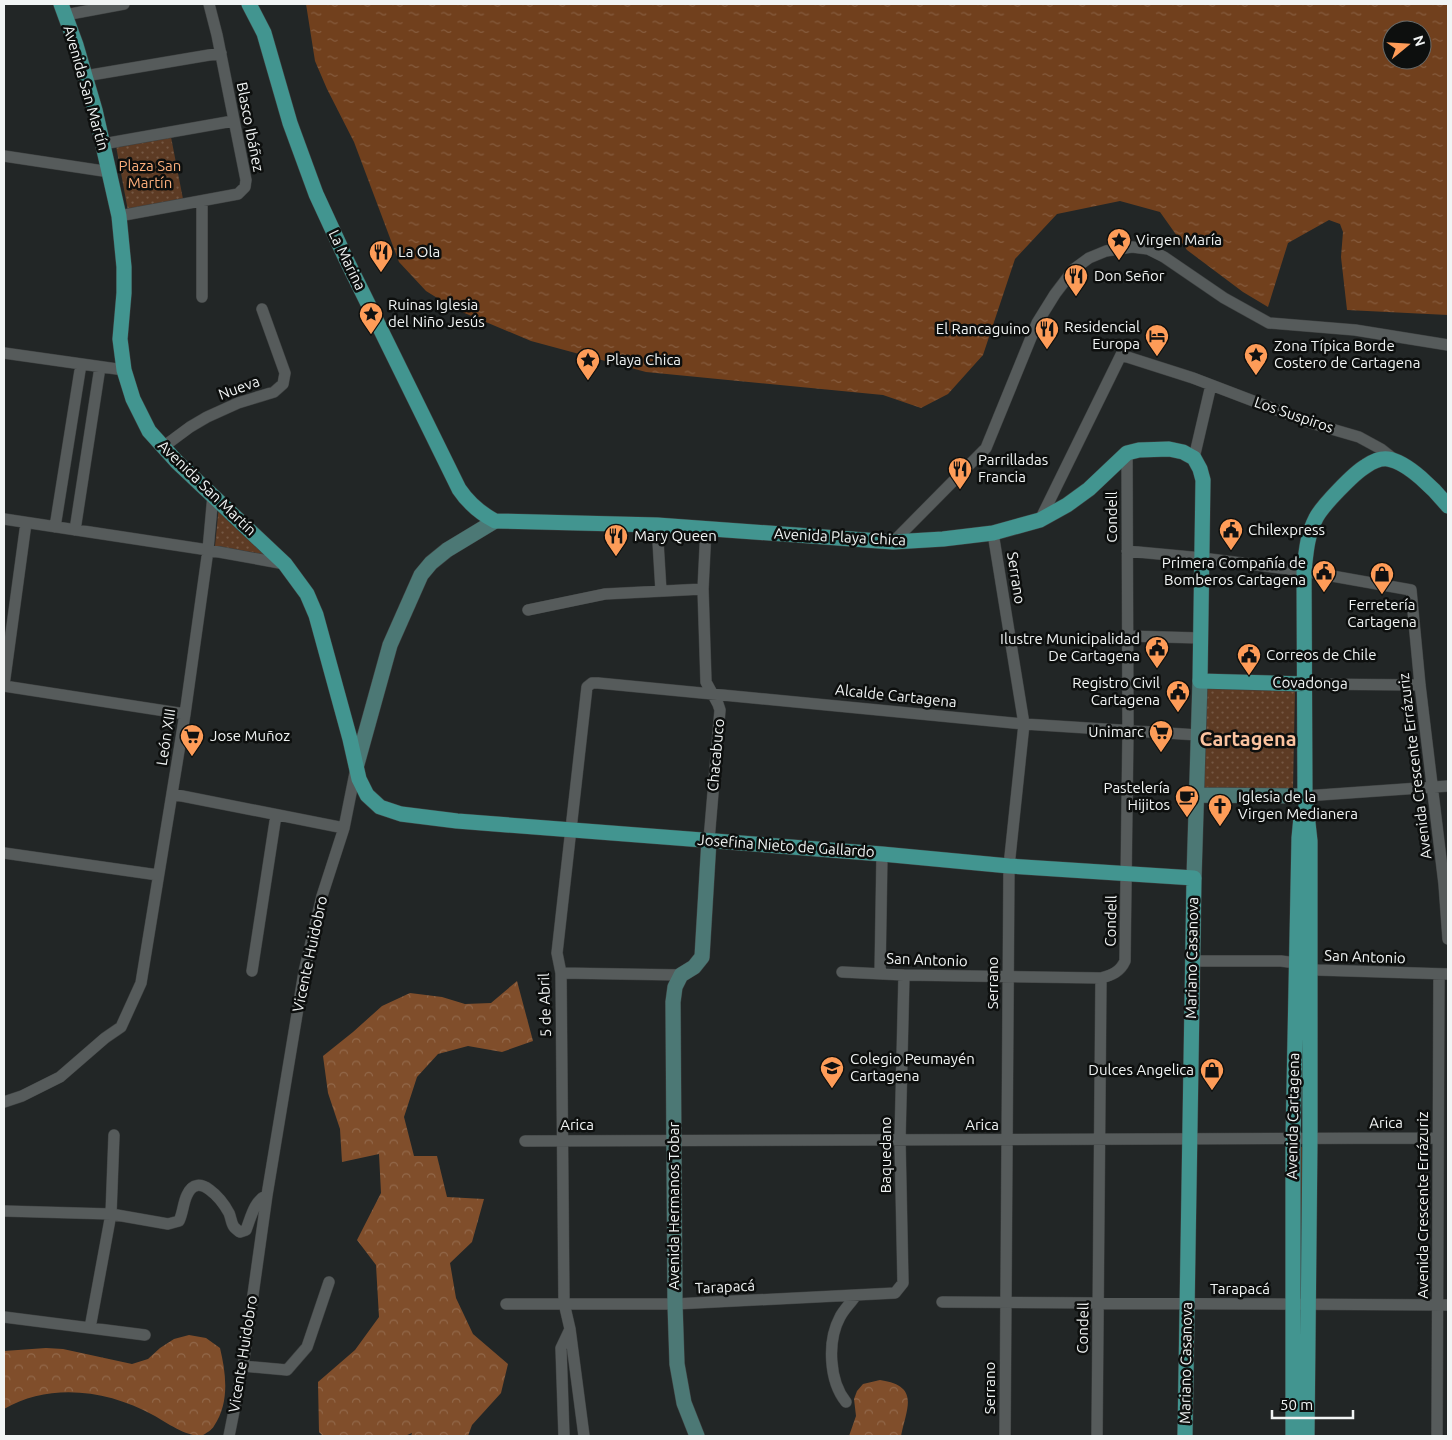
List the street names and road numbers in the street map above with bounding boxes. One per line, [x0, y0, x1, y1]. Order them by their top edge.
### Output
street label: Avenida San Martín [60, 23, 112, 152]
street label: Blasco Ibáñez [233, 81, 268, 173]
street label: La Marina [326, 227, 369, 293]
street label: Nueva [216, 372, 262, 403]
street label: Los Suspiros [1252, 393, 1336, 436]
street label: Avenida San Martín [155, 437, 260, 539]
street label: Condell [1103, 491, 1120, 543]
street label: Avenida Playa Chica [774, 525, 907, 548]
street label: Serrano [1004, 551, 1029, 605]
street label: Avenida Crescente Errázuriz [1395, 672, 1434, 860]
street label: Covadonga [1272, 673, 1348, 692]
street label: Alcalde Cartagena [834, 681, 958, 710]
street label: León XIII [153, 707, 178, 767]
street label: Chacabuco [704, 718, 727, 792]
street label: Josefina Nieto de Gallardo [697, 831, 875, 860]
street label: Vicente Huidobro [289, 894, 330, 1014]
street label: Condell [1102, 895, 1119, 947]
street label: Mariano Casanova [1182, 897, 1201, 1019]
street label: San Antonio [1324, 947, 1406, 966]
street label: San Antonio [886, 950, 968, 969]
street label: Serrano [984, 957, 1001, 1009]
street label: 5 de Abril [535, 973, 554, 1037]
street label: Avenida Cartagena [1283, 1053, 1302, 1179]
street label: Avenida Crescente Errázuriz [1414, 1111, 1431, 1299]
street label: Arica [1369, 1114, 1403, 1131]
street label: Arica [560, 1116, 594, 1133]
street label: Arica [965, 1116, 999, 1133]
street label: Baquedano [877, 1117, 894, 1193]
street label: Avenida Hermanos Tobar [665, 1122, 682, 1290]
street label: Tarapacá [695, 1276, 755, 1297]
street label: Tarapacá [1210, 1280, 1270, 1297]
street label: Vicente Huidobro [225, 1294, 260, 1414]
street label: Condell [1074, 1302, 1091, 1354]
street label: Mariano Casanova [1176, 1302, 1195, 1424]
street label: Serrano [981, 1362, 998, 1414]

